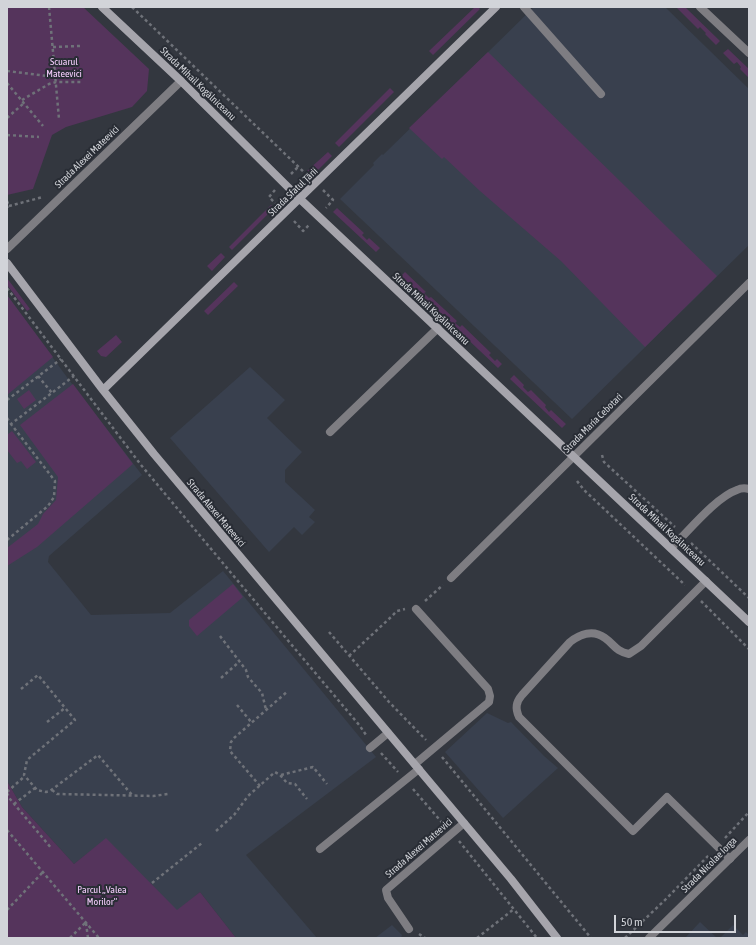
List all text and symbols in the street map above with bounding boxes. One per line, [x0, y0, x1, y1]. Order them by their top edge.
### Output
street label: Strada Mihail Kogălniceanu [158, 45, 238, 123]
park label: Scuarul Mateevici [46, 56, 82, 80]
street label: Strada Alexei Mateevici [52, 123, 122, 191]
street label: Strada Sfatul Țării [266, 165, 320, 219]
street label: Strada Mihail Kogălniceanu [390, 270, 472, 348]
street label: Strada Maria Cebotari [561, 391, 625, 455]
street label: Strada Alexei Mateevici [184, 477, 248, 549]
street label: Strada Mihail Kogălniceanu [626, 491, 708, 569]
street label: Strada Alexei Mateevici [383, 816, 455, 880]
street label: Strada Nicolae Iorga [679, 835, 739, 895]
park label: Parcul „Valea Morilor” [77, 884, 127, 908]
scale bar [616, 907, 738, 933]
text: 50 m [621, 915, 643, 929]

